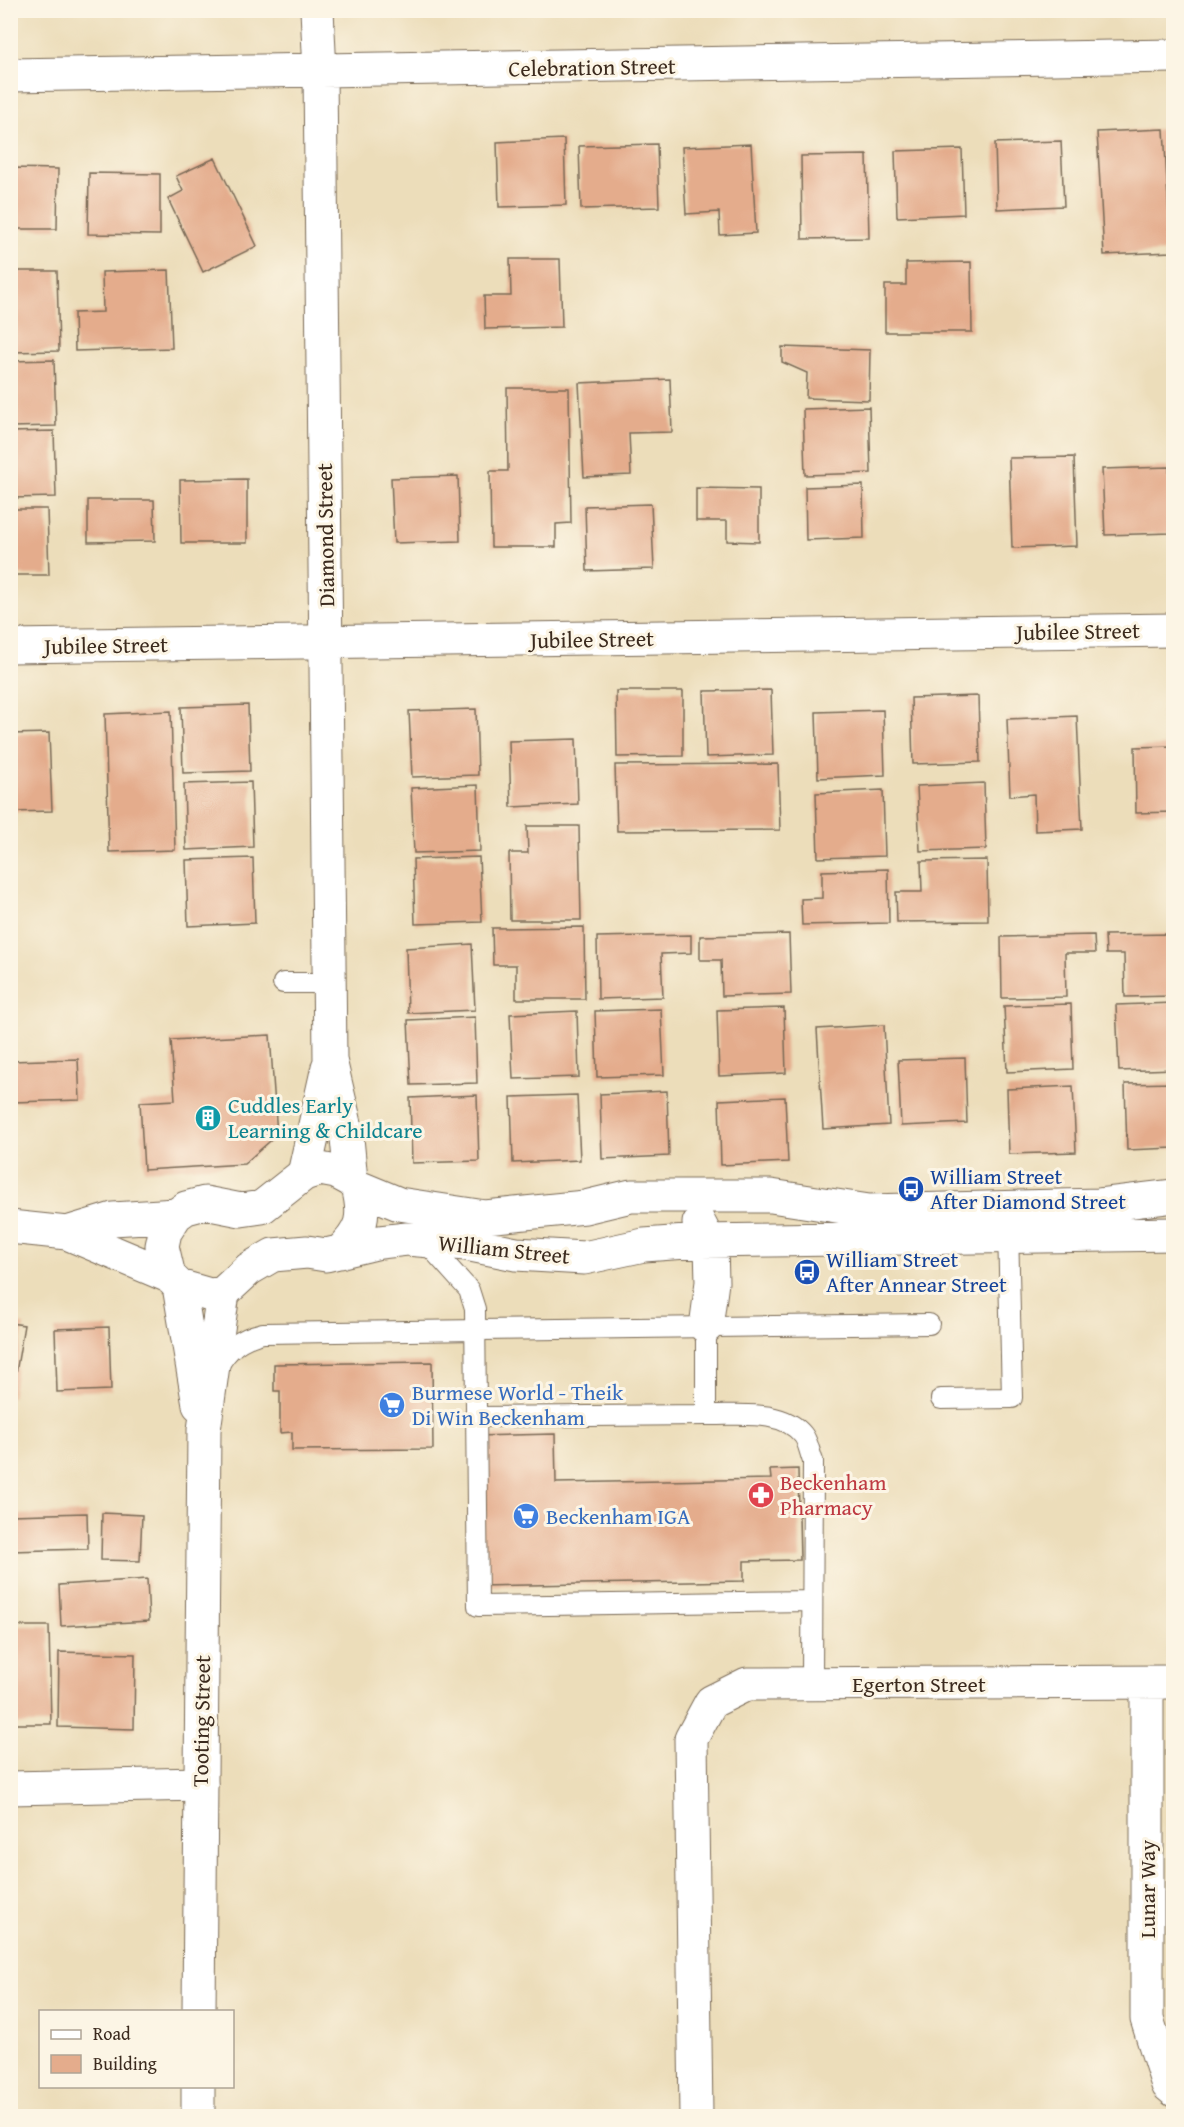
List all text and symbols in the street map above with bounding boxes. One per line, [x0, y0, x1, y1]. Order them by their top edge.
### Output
street label: Celebration Street [508, 50, 676, 84]
street label: Diamond Street [308, 463, 342, 607]
street label: Jubilee Street [1013, 614, 1140, 648]
street label: Jubilee Street [527, 622, 654, 656]
street label: Jubilee Street [41, 628, 168, 662]
place label: Cuddles Early Learning & Childcare [228, 1089, 423, 1146]
building icon: Cuddles Early Learning & Childcare [193, 1103, 223, 1133]
place label: William Street After Diamond Street [930, 1160, 1126, 1217]
bus stop icon: William Street After Diamond Street [896, 1174, 926, 1204]
street label: William Street [437, 1226, 572, 1272]
place label: William Street After Annear Street [826, 1243, 1007, 1300]
bus stop icon: William Street After Annear Street [792, 1257, 822, 1287]
place label: Burmese World - Theik Di Win Beckenham [412, 1376, 624, 1433]
supermarket icon: Burmese World - Theik Di Win Beckenham [377, 1390, 407, 1420]
place label: Beckenham Pharmacy [780, 1466, 886, 1523]
pharmacy icon: Beckenham Pharmacy [746, 1480, 776, 1510]
place label: Beckenham IGA [546, 1500, 691, 1532]
supermarket icon: Beckenham IGA [511, 1501, 541, 1531]
street label: Tooting Street [184, 1655, 218, 1787]
street label: Egerton Street [852, 1668, 986, 1700]
street label: Lunar Way [1131, 1840, 1163, 1938]
legend [39, 2010, 234, 2088]
text: Road [93, 2020, 131, 2047]
text: Building [93, 2050, 157, 2077]

